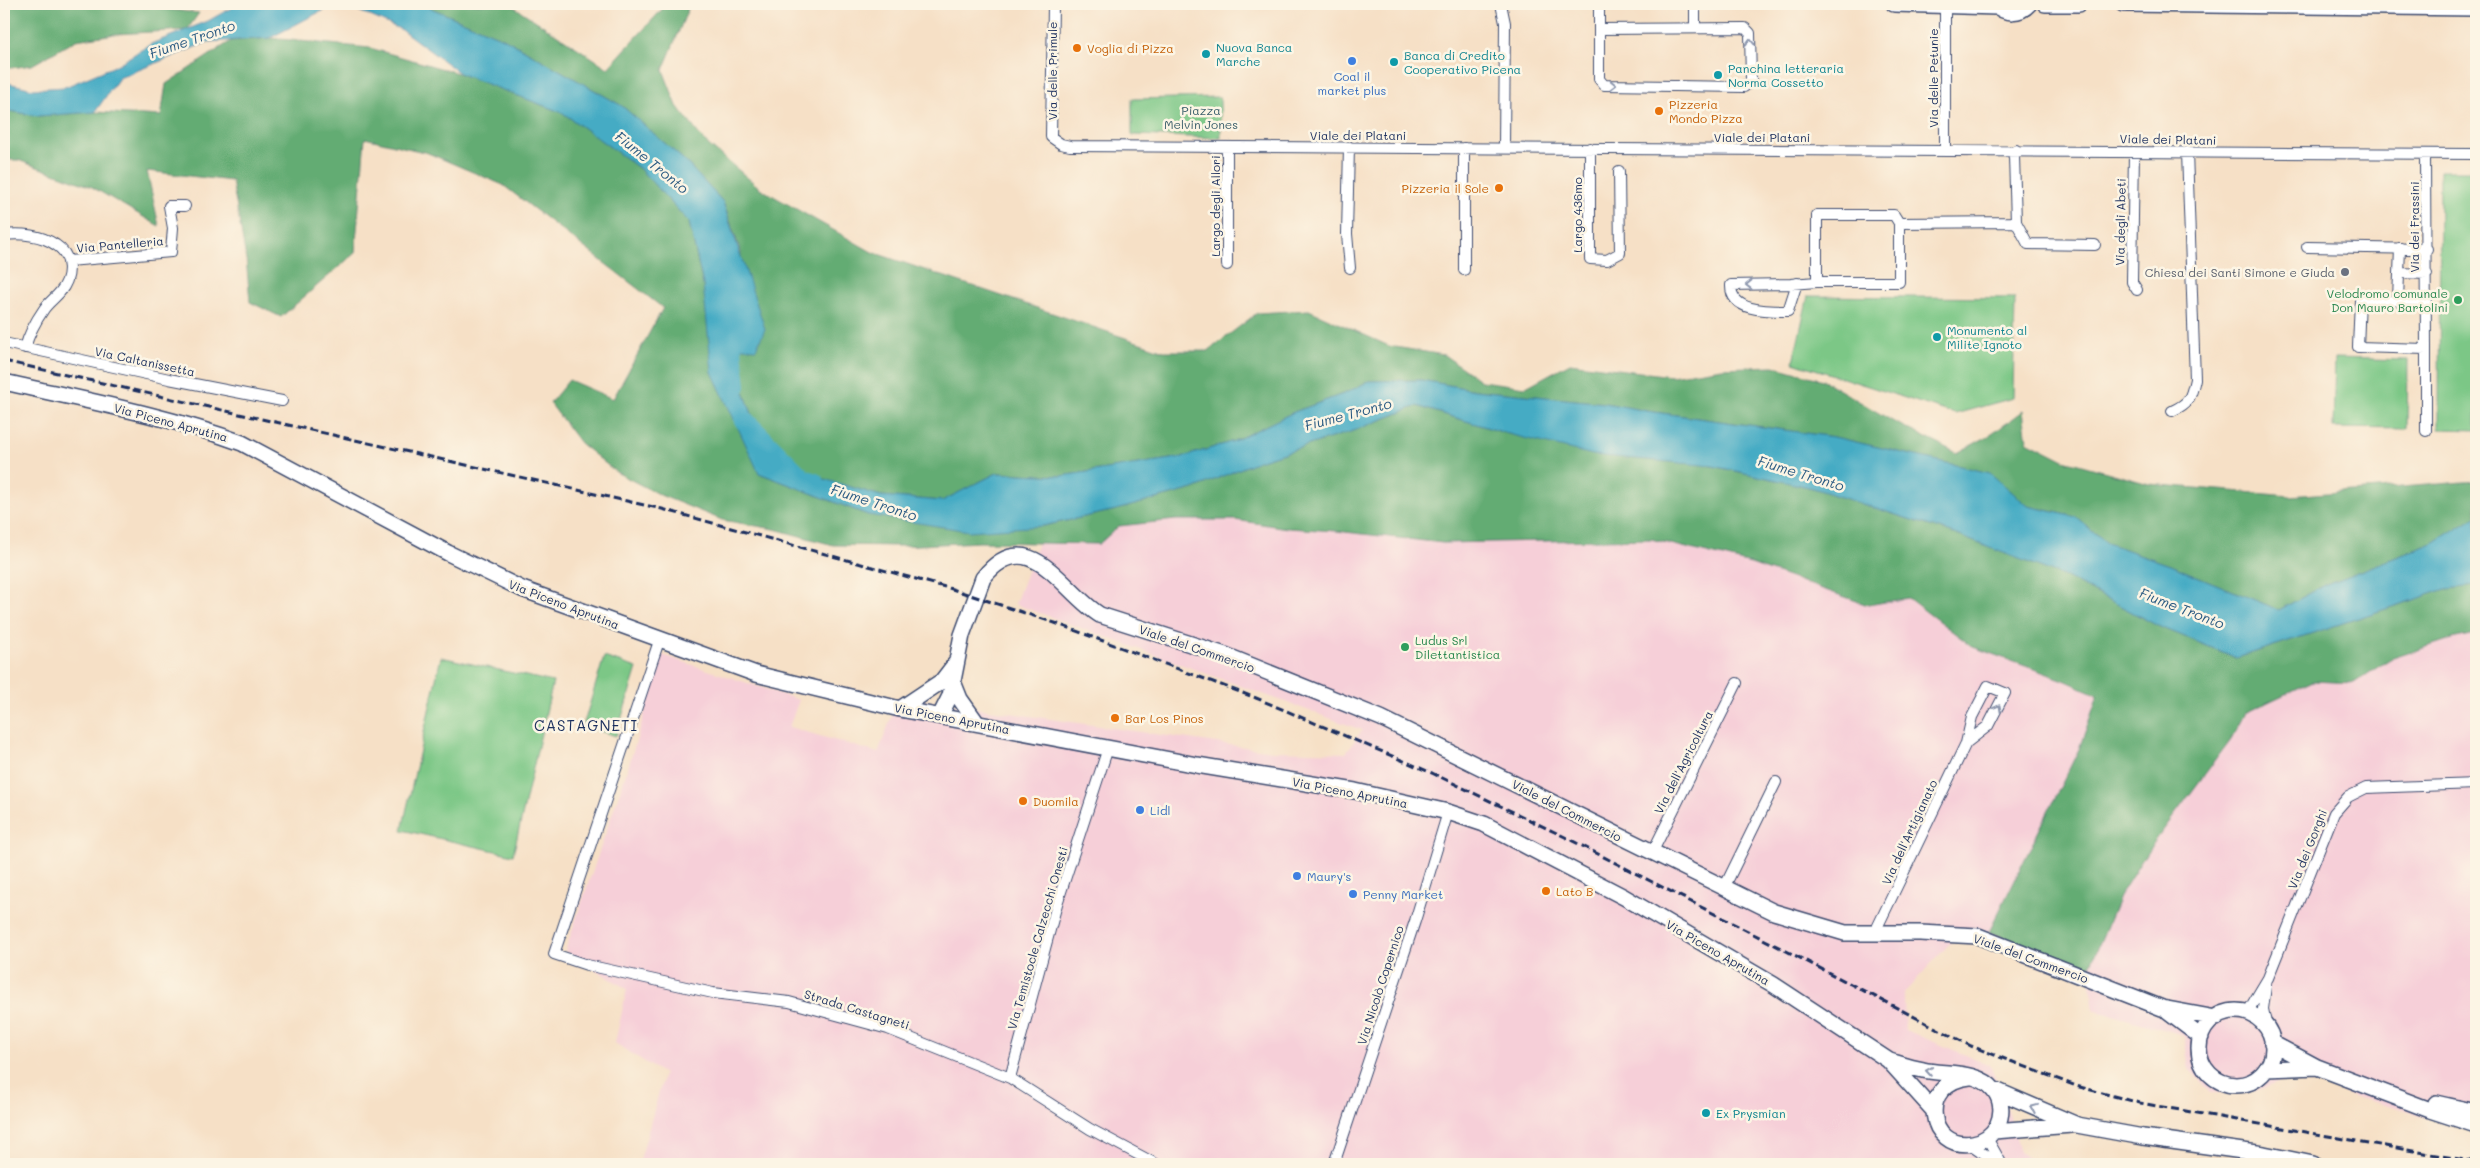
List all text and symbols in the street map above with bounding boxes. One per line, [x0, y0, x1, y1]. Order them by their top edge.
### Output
water label: Fiume Tronto [147, 15, 237, 63]
street label: Via delle Primule [1044, 22, 1060, 120]
street label: Via delle Petunie [1925, 28, 1941, 128]
one-way arrow [1745, 37, 1756, 45]
place label: Nuova Banca Marche [1216, 39, 1292, 69]
place label: Voglia di Pizza [1087, 40, 1174, 56]
marker: Voglia di Pizza [1071, 42, 1083, 54]
place label: Banca di Credito Cooperativo Picena [1404, 47, 1521, 77]
marker: Nuova Banca Marche [1200, 48, 1212, 60]
marker: Coal il market plus [1346, 55, 1358, 67]
marker: Banca di Credito Cooperativo Picena [1388, 56, 1400, 68]
place label: Panchina letteraria Norma Cossetto [1728, 60, 1844, 90]
place label: Coal il market plus [1318, 68, 1387, 98]
marker: Panchina letteraria Norma Cossetto [1712, 69, 1724, 81]
one-way arrow [1609, 80, 1617, 90]
place label: Pizzeria Mondo Pizza [1669, 96, 1743, 126]
park label: Piazza Melvin Jones [1164, 102, 1238, 132]
marker: Pizzeria Mondo Pizza [1653, 105, 1665, 117]
water label: Fiume Tronto [611, 126, 693, 198]
street label: Viale dei Platani [1310, 127, 1406, 143]
street label: Viale dei Platani [1714, 129, 1810, 145]
street label: Viale dei Platani [2120, 130, 2216, 148]
street label: Largo degli Allori [1207, 155, 1223, 257]
street label: Largo 436mo [1569, 177, 1585, 253]
street label: Via degli Abeti [2111, 178, 2129, 266]
place label: Pizzeria il Sole [1401, 180, 1489, 196]
street label: Via dei Frassini [2406, 181, 2422, 273]
marker: Pizzeria il Sole [1493, 182, 1505, 194]
street label: Via Pantelleria [76, 232, 164, 256]
place label: Chiesa dei Santi Simone e Giuda [2145, 264, 2335, 280]
marker: Chiesa dei Santi Simone e Giuda [2339, 266, 2351, 278]
one-way arrow [1745, 280, 1752, 290]
place label: Velodromo comunale Don Mauro Bartolini [2327, 285, 2448, 315]
marker: Velodromo comunale Don Mauro Bartolini [2452, 294, 2464, 306]
place label: Monumento al Milite Ignoto [1947, 322, 2027, 352]
marker: Monumento al Milite Ignoto [1931, 331, 1943, 343]
street label: Via Caltanissetta [93, 343, 197, 379]
water label: Fiume Tronto [1302, 393, 1394, 435]
street label: Via Piceno Aprutina [112, 399, 230, 445]
water label: Fiume Tronto [1755, 451, 1847, 495]
water label: Fiume Tronto [829, 479, 919, 525]
street label: Via Piceno Aprutina [506, 576, 622, 632]
water label: Fiume Tronto [2137, 583, 2227, 633]
street label: Viale del Commercio [1137, 621, 1257, 675]
place label: Ludus Srl Dilettantistica [1415, 632, 1500, 662]
marker: Ludus Srl Dilettantistica [1399, 641, 1411, 653]
street label: Via Piceno Aprutina [893, 699, 1011, 737]
one-way arrow [1992, 704, 2002, 713]
street label: Via dell'Agricoltura [1650, 708, 1716, 816]
place label: Bar Los Pinos [1125, 710, 1204, 726]
marker: Bar Los Pinos [1109, 712, 1121, 724]
district label: CASTAGNETI [534, 715, 638, 735]
street label: Via Piceno Aprutina [1291, 773, 1409, 811]
street label: Viale del Commercio [1509, 775, 1625, 845]
street label: Via dell'Artigianato [1878, 777, 1940, 887]
place label: Duomila [1033, 793, 1079, 809]
marker: Duomila [1017, 795, 1029, 807]
place label: Lidl [1150, 802, 1171, 818]
marker: Lidl [1134, 804, 1146, 816]
street label: Via dei Gorghi [2284, 807, 2330, 891]
street label: Via Temistocle Calzecchi Onesti [1003, 845, 1071, 1031]
place label: Maury's [1307, 868, 1352, 884]
marker: Maury's [1291, 870, 1303, 882]
place label: Lato B [1556, 883, 1593, 899]
marker: Lato B [1540, 885, 1552, 897]
place label: Penny Market [1363, 886, 1443, 902]
marker: Penny Market [1347, 888, 1359, 900]
street label: Via Piceno Aprutina [1663, 916, 1773, 988]
street label: Via Nicolò Copernico [1353, 923, 1407, 1047]
street label: Viale del Commercio [1971, 930, 2091, 986]
street label: Strada Castagneti [802, 985, 912, 1033]
one-way arrow [1924, 1066, 1932, 1077]
one-way arrow [2031, 1104, 2039, 1114]
place label: Ex Prysmian [1716, 1105, 1786, 1121]
marker: Ex Prysmian [1700, 1107, 1712, 1119]

